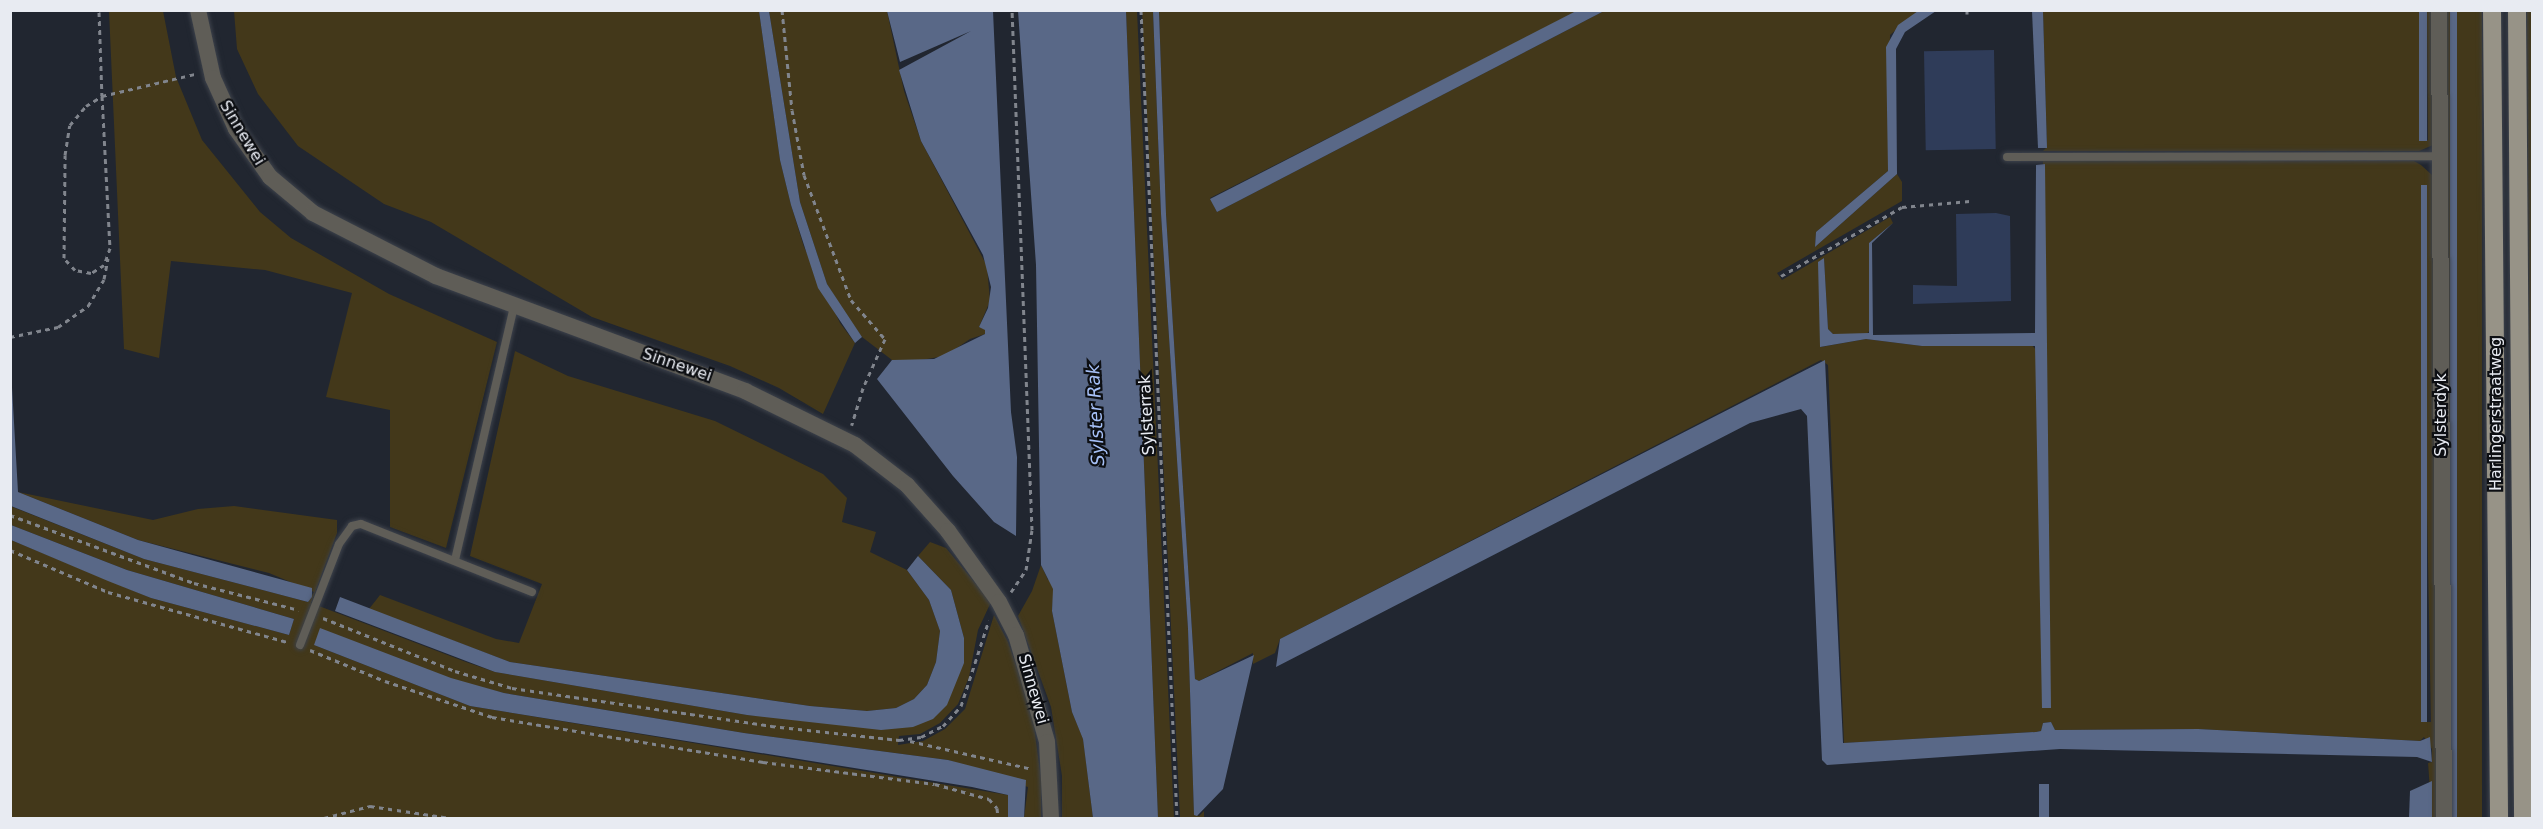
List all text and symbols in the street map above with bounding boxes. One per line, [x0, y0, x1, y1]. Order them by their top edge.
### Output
street label: Sinnewei [215, 97, 269, 169]
street label: Harlingerstraatweg [2486, 337, 2506, 491]
street label: Sinnewei [640, 344, 714, 386]
water label: Sylster Rak [1083, 364, 1109, 466]
street label: Sylsterdyk [2431, 373, 2451, 457]
street label: Sylsterrak [1135, 374, 1159, 456]
street label: Sinnewei [1014, 652, 1052, 726]

